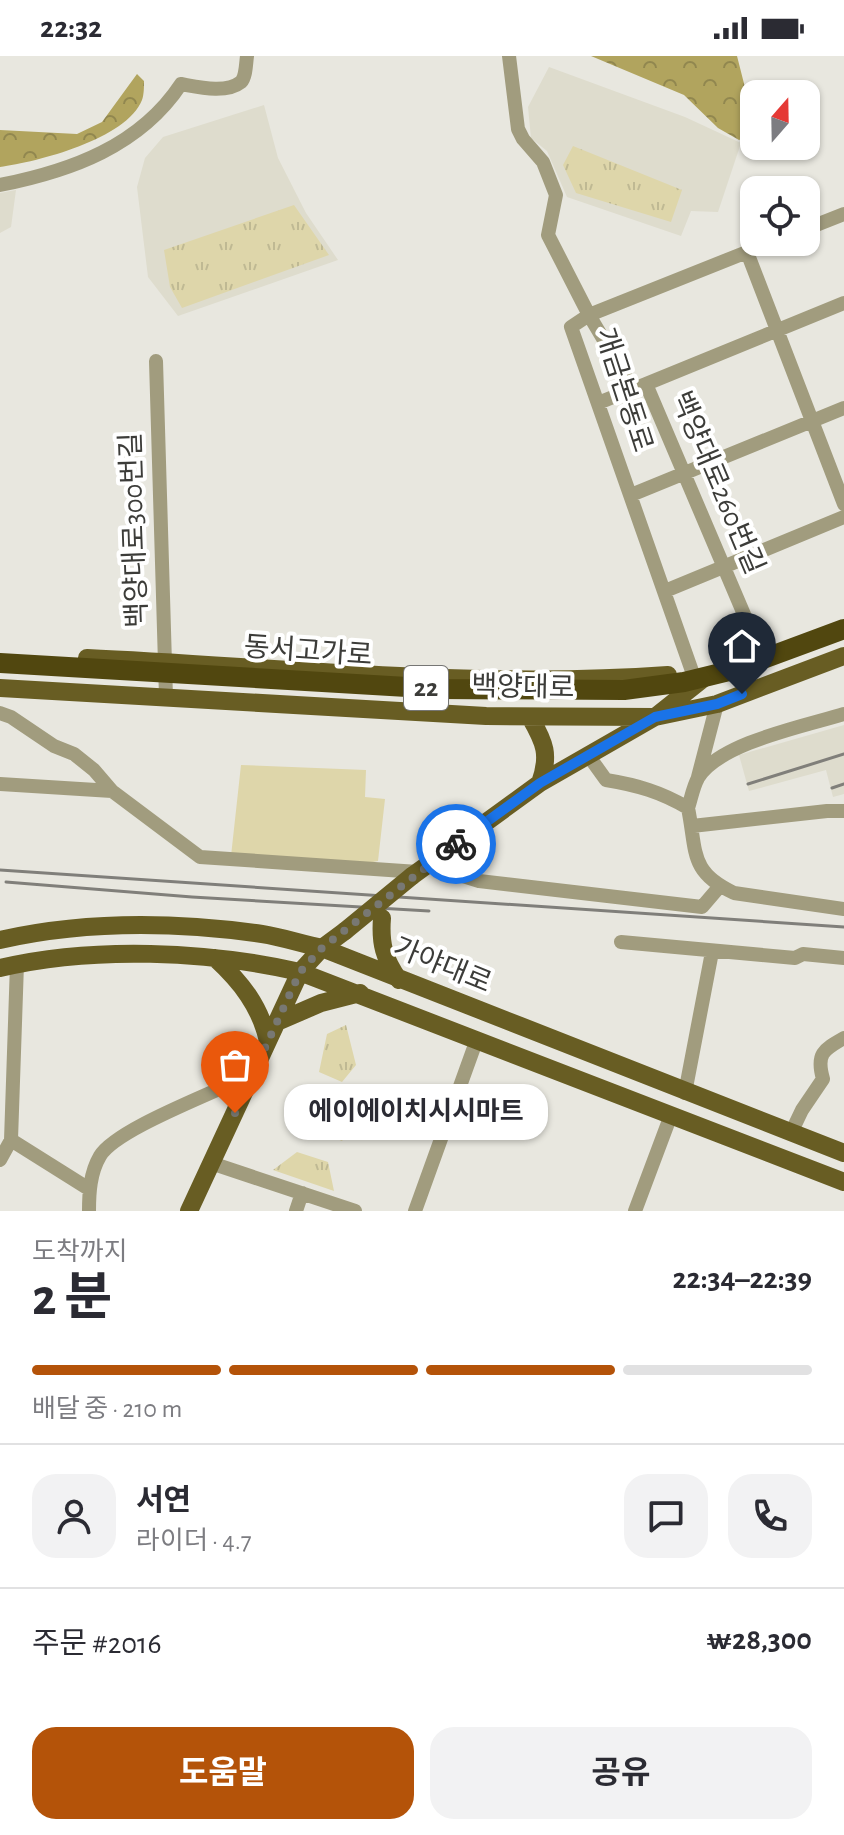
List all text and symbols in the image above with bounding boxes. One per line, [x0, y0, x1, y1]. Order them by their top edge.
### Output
text: 22:32 [40, 13, 102, 43]
north arrow [740, 80, 820, 160]
map controls [740, 80, 820, 256]
button: locate [740, 176, 820, 256]
street label: 개금본동로 [590, 324, 658, 456]
street label: 백양대로260번길 [666, 387, 770, 578]
street label: 백양대로300번길 [116, 432, 152, 628]
pin [708, 612, 776, 694]
icon: home [720, 624, 764, 668]
street label: 동서고가로 [243, 632, 373, 670]
road number: 22 [404, 666, 448, 710]
street label: 백양대로 [471, 671, 575, 703]
courier [416, 804, 496, 884]
icon: bike [434, 822, 478, 866]
street label: 가야대로 [389, 932, 496, 998]
pin [201, 1031, 269, 1113]
icon: bag [213, 1043, 257, 1087]
callout: 에이에이치시시마트 [283, 1085, 547, 1141]
text: 에이에이치시시마트 [308, 1099, 524, 1125]
text: 도착까지 [32, 1239, 128, 1265]
text: 22:34–22:39 [672, 1264, 812, 1294]
text: 2 분 [32, 1272, 112, 1324]
text: 배달 중 · 210 m [32, 1396, 182, 1422]
button: person [32, 1474, 116, 1558]
button: chat [624, 1474, 708, 1558]
button: phone [728, 1474, 812, 1558]
text: 서연 [136, 1486, 191, 1516]
text: 라이더 · 4.7 [136, 1528, 252, 1554]
text: ₩28,300 [706, 1625, 812, 1655]
text: 주문 #2016 [32, 1629, 162, 1659]
button: 도움말 [32, 1727, 414, 1819]
button: 공유 [430, 1727, 812, 1819]

